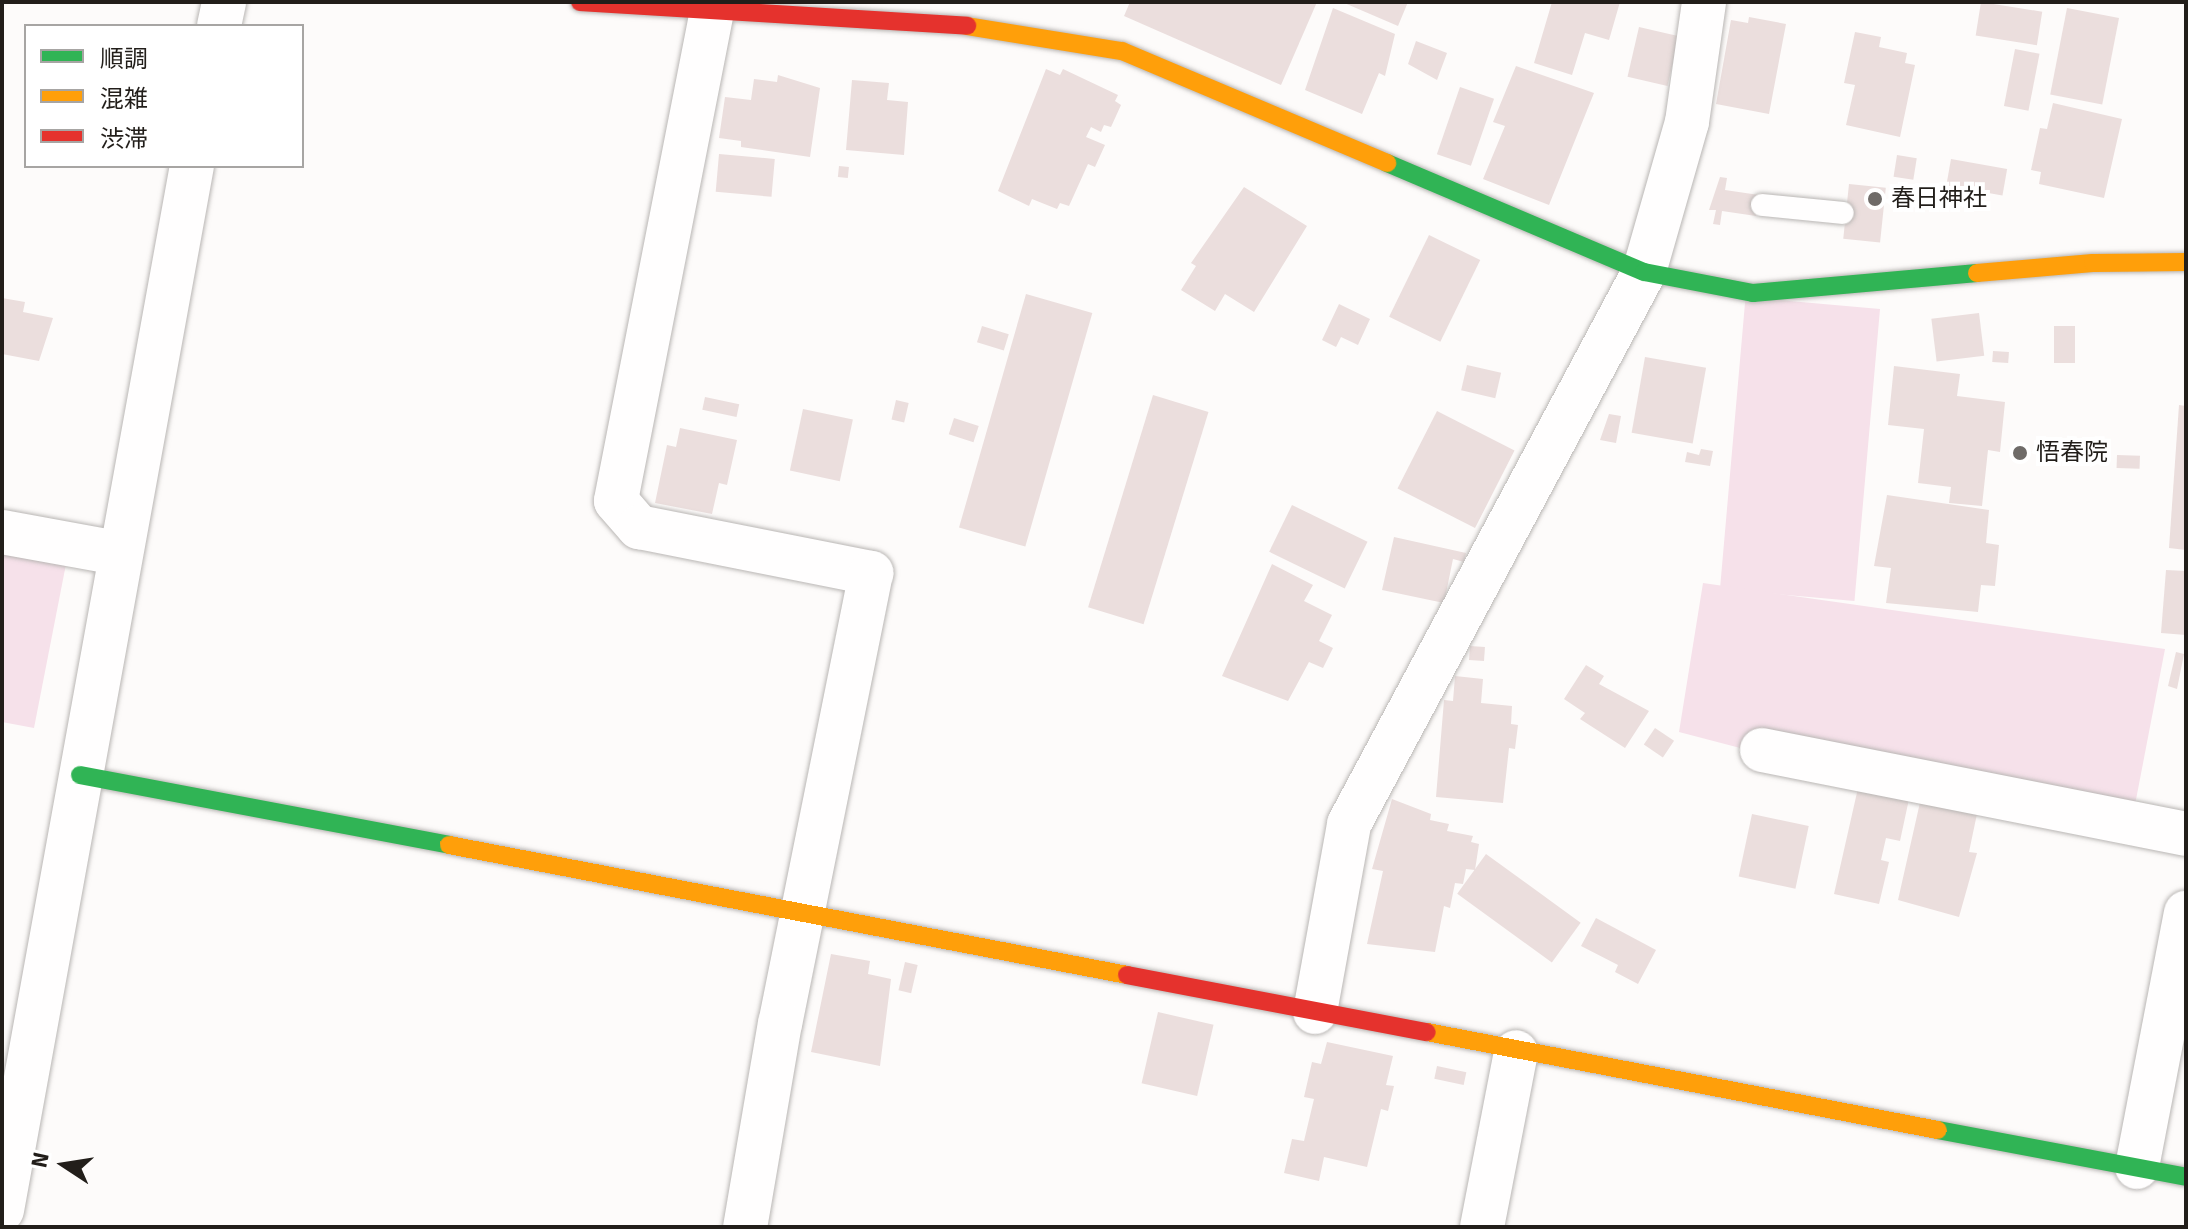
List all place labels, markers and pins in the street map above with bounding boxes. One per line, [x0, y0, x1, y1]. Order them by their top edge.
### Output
place label: 春日神社 [1891, 185, 1987, 213]
marker: 春日神社 [1866, 190, 1884, 208]
place label: 悟春院 [2036, 439, 2108, 467]
marker: 悟春院 [2011, 444, 2029, 462]

